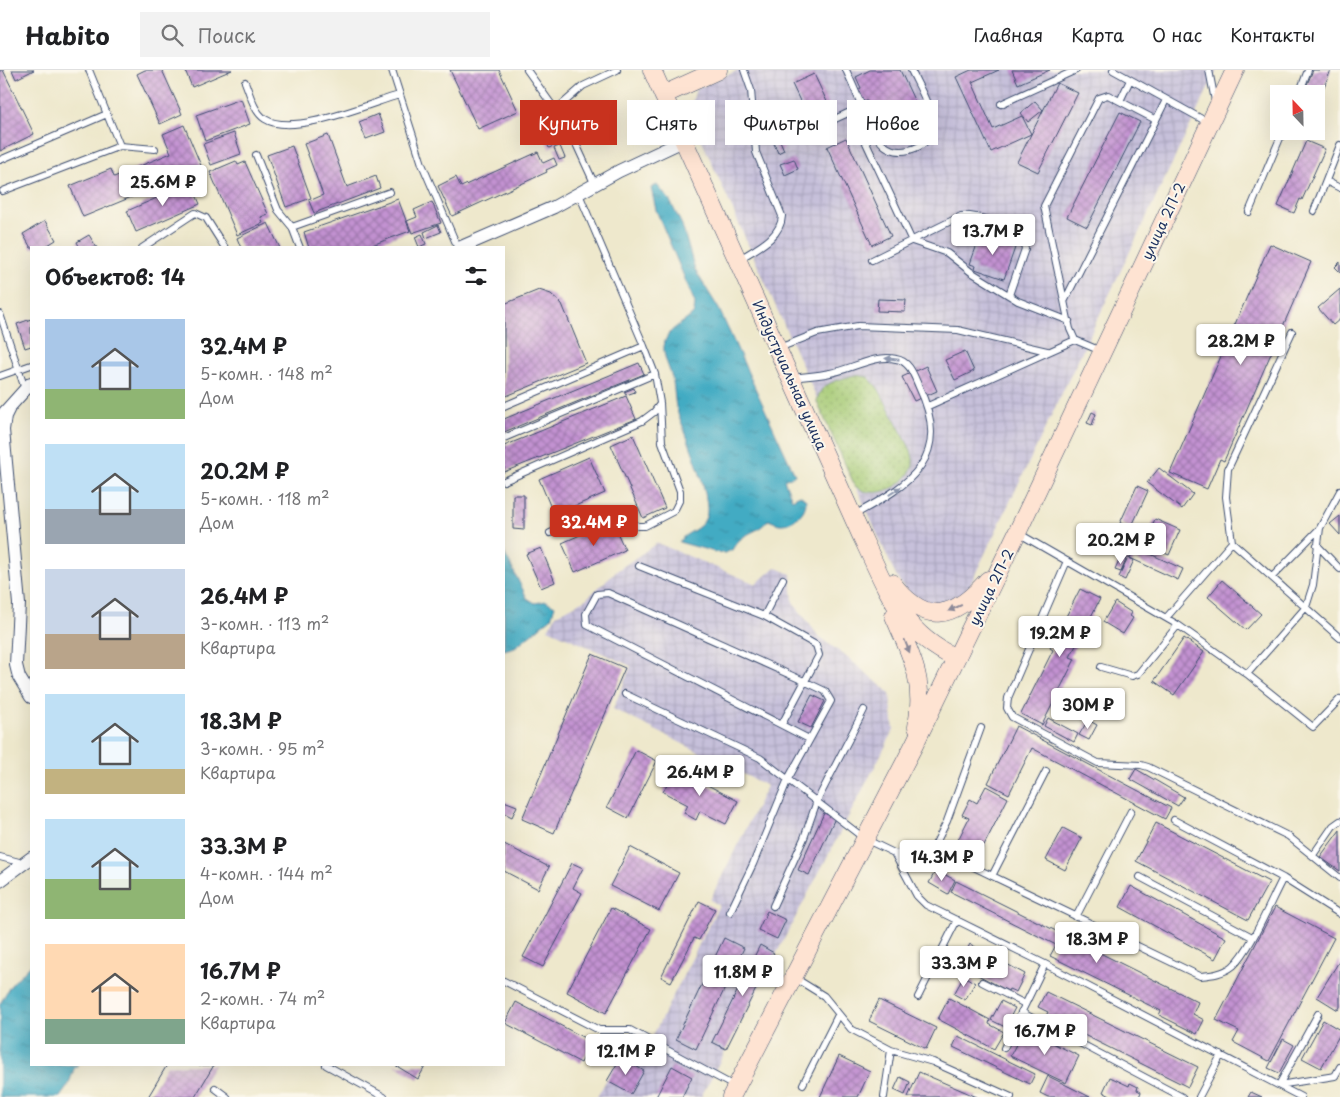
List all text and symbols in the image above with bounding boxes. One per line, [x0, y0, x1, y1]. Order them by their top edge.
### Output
search box [140, 12, 490, 57]
text: Habito [25, 17, 110, 53]
icon: search [158, 21, 186, 49]
text: Поиск [198, 21, 255, 49]
text: Главная [974, 21, 1043, 48]
text: Карта [1071, 21, 1124, 48]
text: О нас [1152, 21, 1202, 48]
text: Контакты [1230, 21, 1315, 48]
north arrow [1270, 85, 1325, 140]
map controls [1270, 85, 1325, 140]
chip: Купить [520, 100, 617, 145]
chip: Снять [627, 100, 715, 145]
chip: Фильтры [725, 100, 837, 145]
chip: Новое [847, 100, 938, 145]
pin: 25.6M ₽ [117, 164, 209, 207]
text: 25.6M ₽ [130, 169, 196, 193]
street label: улица 2П-2 [1136, 179, 1190, 263]
pin: 13.7M ₽ [947, 214, 1039, 256]
text: 13.7M ₽ [962, 218, 1024, 242]
text: Объектов: 14 [45, 260, 185, 292]
icon: filters [462, 262, 490, 290]
street label: Индустриальная улица [747, 297, 833, 454]
pin: 28.2M ₽ [1195, 324, 1287, 366]
text: 28.2M ₽ [1207, 328, 1275, 352]
text: 32.4M ₽ [200, 329, 287, 361]
icon: home [85, 339, 145, 399]
one-way arrow [884, 355, 900, 363]
text: 5-комн. · 148 m² [200, 361, 333, 385]
text: Дом [200, 385, 234, 409]
text: 20.2M ₽ [200, 454, 289, 486]
icon: home [85, 464, 145, 524]
text: 5-комн. · 118 m² [200, 486, 330, 510]
one-way arrow [888, 487, 902, 496]
pin: 32.4M ₽ [548, 504, 640, 547]
text: 32.4M ₽ [561, 509, 627, 533]
text: Дом [200, 510, 234, 534]
pin: 20.2M ₽ [1075, 522, 1167, 565]
text: 20.2M ₽ [1087, 527, 1155, 551]
street label: улица 2П-2 [963, 545, 1019, 629]
text: 26.4M ₽ [200, 579, 288, 611]
icon: home [85, 589, 145, 649]
one-way arrow [948, 603, 963, 612]
text: 3-комн. · 113 m² [200, 611, 329, 635]
pin: 19.2M ₽ [1014, 616, 1106, 658]
text: 19.2M ₽ [1029, 620, 1091, 644]
text: Квартира [200, 635, 275, 659]
one-way arrow [903, 639, 911, 654]
pin: 30M ₽ [1053, 688, 1123, 730]
text: 30M ₽ [1062, 692, 1114, 716]
text: 18.3M ₽ [200, 704, 282, 736]
icon: home [85, 714, 145, 774]
text: 3-комн. · 95 m² [200, 736, 325, 760]
pin: 26.4M ₽ [654, 754, 746, 797]
text: 26.4M ₽ [666, 759, 734, 783]
text: Квартира [200, 760, 275, 784]
text: 33.3M ₽ [200, 829, 287, 861]
icon: home [85, 839, 145, 899]
pin: 14.3M ₽ [896, 840, 988, 882]
text: 14.3M ₽ [911, 844, 973, 868]
text: 4-комн. · 144 m² [200, 861, 333, 885]
text: Дом [200, 885, 234, 909]
pin: 18.3M ₽ [1051, 922, 1143, 964]
text: 18.3M ₽ [1066, 926, 1128, 950]
pin: 33.3M ₽ [918, 946, 1010, 988]
text: 33.3M ₽ [931, 950, 997, 974]
text: 16.7M ₽ [200, 954, 281, 986]
pin: 11.8M ₽ [697, 954, 789, 997]
text: 11.8M ₽ [714, 959, 772, 983]
icon: home [85, 964, 145, 1024]
text: 2-комн. · 74 m² [200, 986, 325, 1010]
text: Квартира [200, 1010, 275, 1034]
pin: 16.7M ₽ [999, 1014, 1091, 1056]
text: 16.7M ₽ [1014, 1018, 1076, 1042]
pin: 12.1M ₽ [580, 1034, 672, 1076]
text: 12.1M ₽ [596, 1038, 656, 1062]

